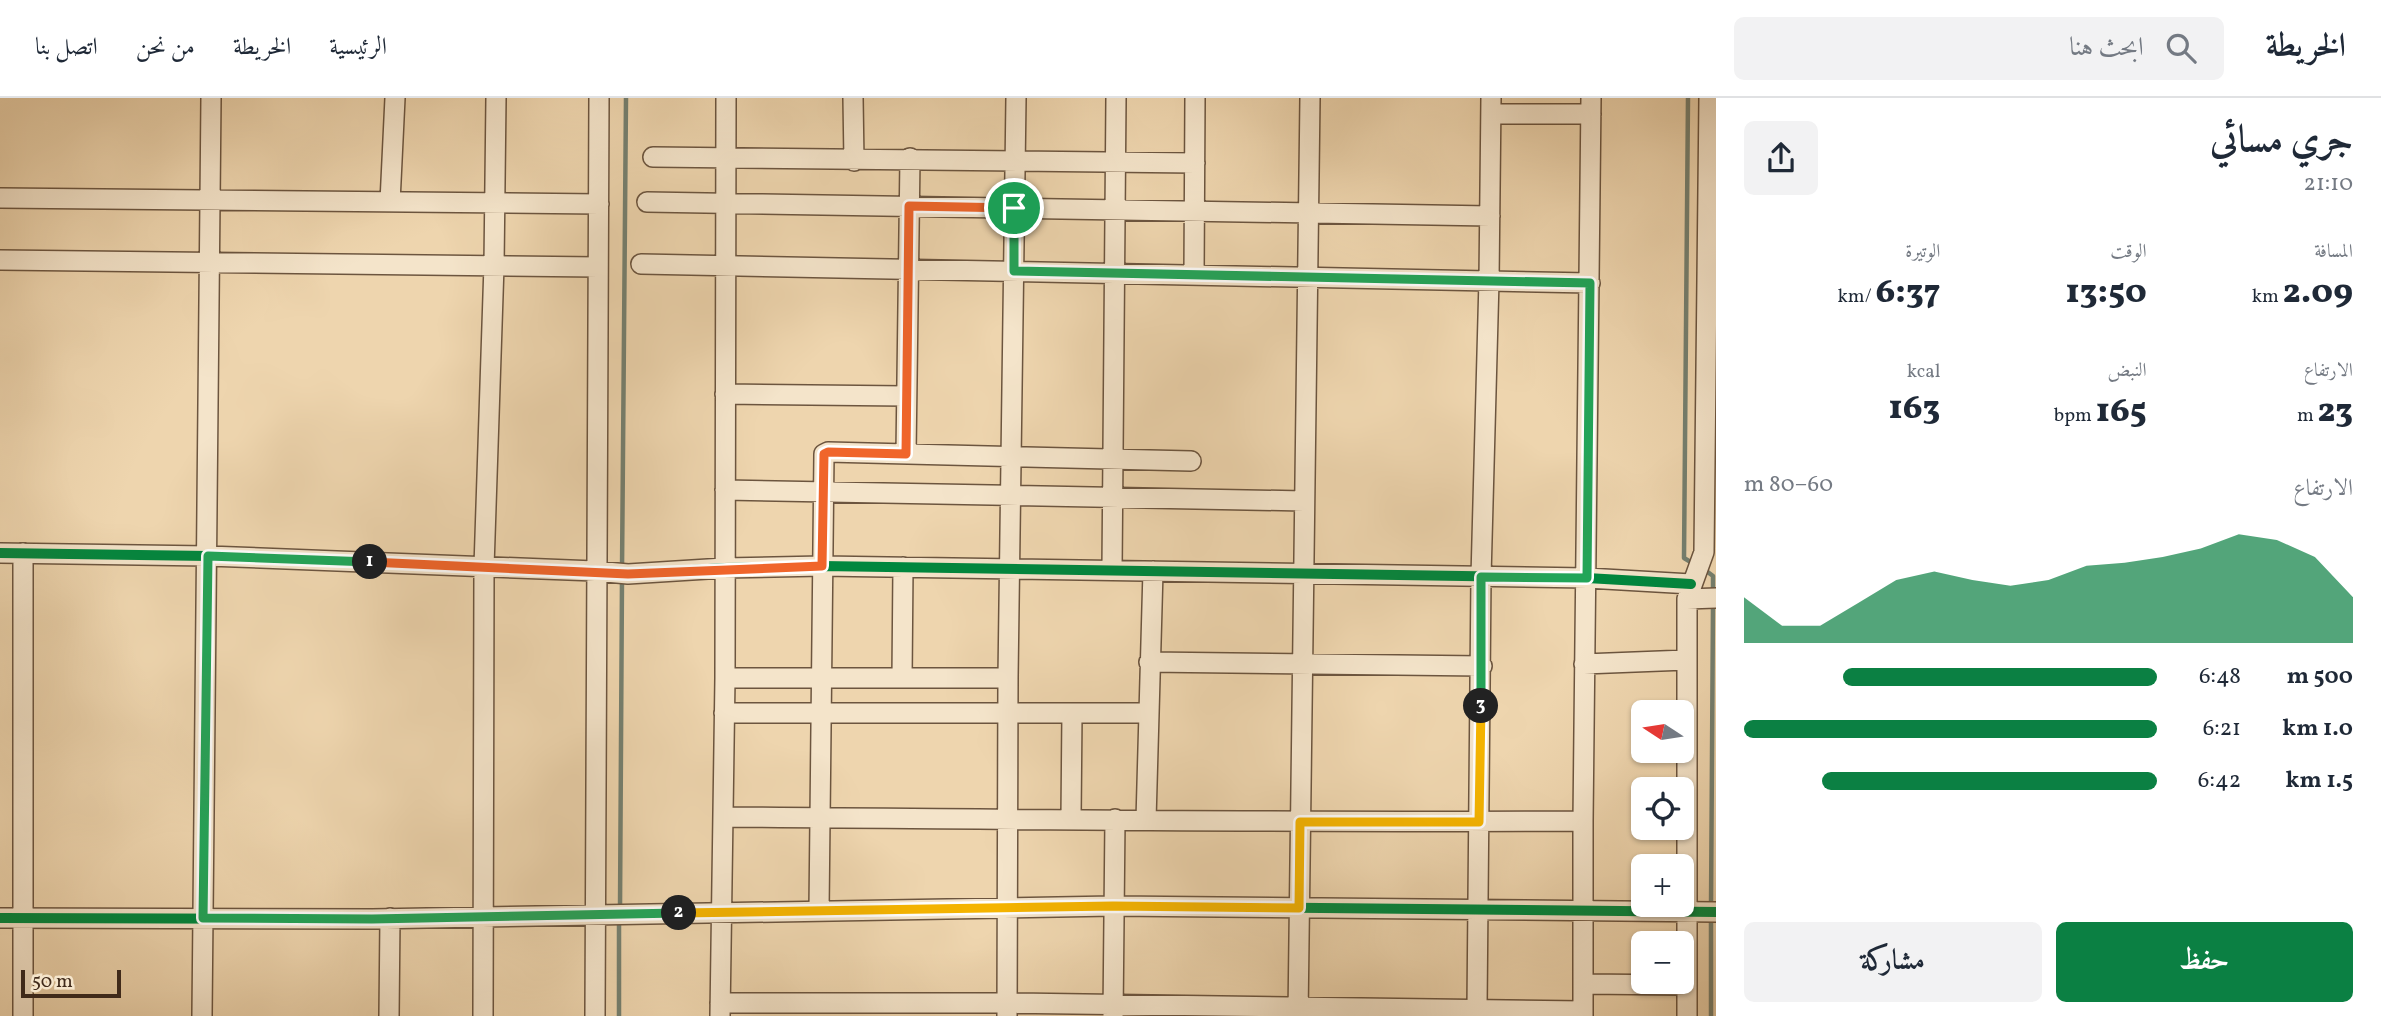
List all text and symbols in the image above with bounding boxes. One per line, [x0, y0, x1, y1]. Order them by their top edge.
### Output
search box [1734, 17, 2224, 80]
text: الخريطة [2266, 25, 2346, 71]
icon: search [2162, 29, 2200, 67]
text: ابحث هنا [2069, 30, 2144, 66]
text: اتصل بنا [35, 31, 98, 65]
text: من نحن [136, 31, 195, 65]
text: الخريطة [233, 31, 291, 65]
text: الرئيسية [329, 31, 387, 65]
text: جري مسائي [2210, 115, 2353, 168]
button: share [1744, 121, 1818, 195]
text: 21:10 [2304, 168, 2353, 200]
pin [984, 178, 1044, 238]
icon: arrive [995, 189, 1033, 227]
text: الوتيرة [1905, 239, 1940, 265]
text: الوقت [2110, 239, 2147, 265]
text: المسافة [2314, 239, 2353, 265]
text: 6:37 [1875, 269, 1940, 317]
text: 13:50 [2066, 269, 2147, 317]
text: 2.09 [2283, 269, 2353, 317]
text: /km [1837, 284, 1875, 310]
text: km [2252, 284, 2283, 310]
text: النبض [2108, 358, 2147, 384]
text: الارتفاع [2304, 358, 2353, 384]
text: kcal [1907, 359, 1940, 385]
text: 163 [1889, 385, 1940, 433]
text: 165 [2096, 388, 2147, 436]
text: 23 [2318, 388, 2353, 436]
text: bpm [2054, 403, 2096, 429]
text: m [2297, 403, 2318, 429]
text: 60–80 m [1744, 469, 1833, 501]
text: الارتفاع [2293, 473, 2353, 505]
pin: 1 [352, 545, 388, 580]
text: 1 [366, 548, 373, 574]
text: 6:48 [2199, 661, 2241, 693]
text: 500 m [2287, 661, 2353, 693]
pin: 3 [1464, 688, 1498, 724]
text: 3 [1476, 692, 1485, 718]
north arrow [1631, 700, 1694, 763]
map controls [1631, 700, 1694, 994]
text: 6:21 [2203, 713, 2241, 745]
text: 1.0 km [2282, 713, 2353, 745]
text: 6:42 [2198, 765, 2241, 797]
text: 1.5 km [2286, 765, 2353, 797]
button: locate [1631, 777, 1694, 840]
button: + [1631, 854, 1694, 917]
pin: 2 [662, 896, 696, 930]
text: 2 [674, 899, 683, 925]
button: مشاركة [1744, 922, 2042, 1002]
button: حفظ [2056, 922, 2353, 1002]
button: − [1631, 931, 1694, 994]
scale bar [21, 967, 121, 999]
text: 50 m [32, 969, 73, 995]

